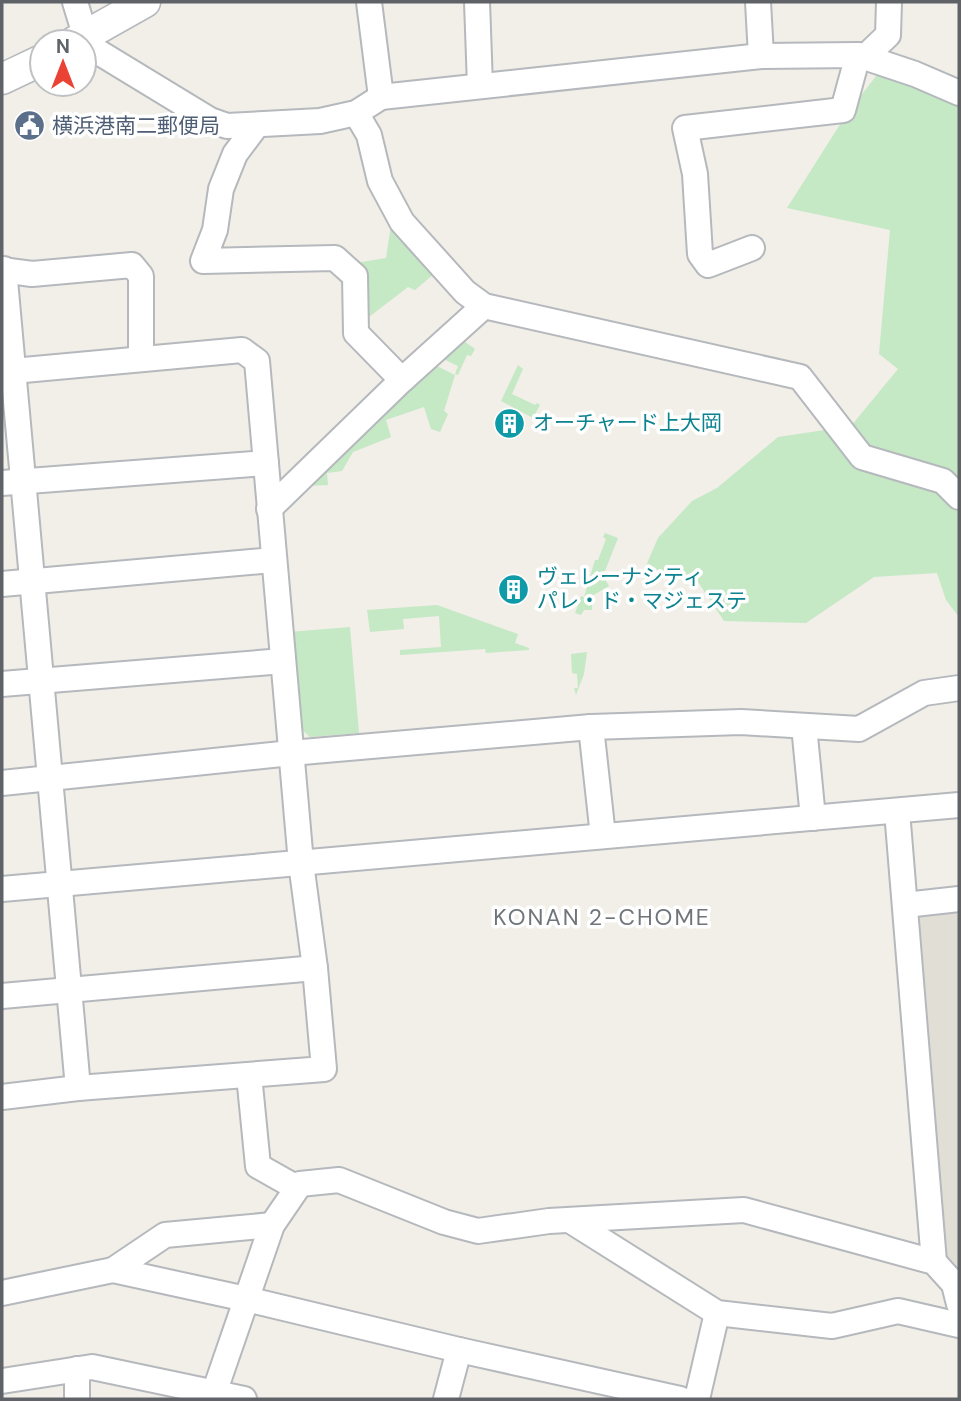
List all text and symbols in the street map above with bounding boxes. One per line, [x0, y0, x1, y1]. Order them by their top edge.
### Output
north arrow [28, 28, 98, 98]
text: N [56, 34, 70, 59]
public building icon: 横浜港南二郵便局 [12, 109, 46, 143]
place label: 横浜港南二郵便局 [52, 112, 220, 140]
building icon: オーチャード上大岡 [493, 406, 527, 440]
place label: オーチャード上大岡 [533, 409, 722, 437]
place label: ヴェレーナシティ パレ・ド・マジェステ [537, 563, 747, 615]
building icon: ヴェレーナシティ パレ・ド・マジェステ [497, 572, 531, 606]
district label: KONAN 2-CHOME [493, 902, 711, 932]

